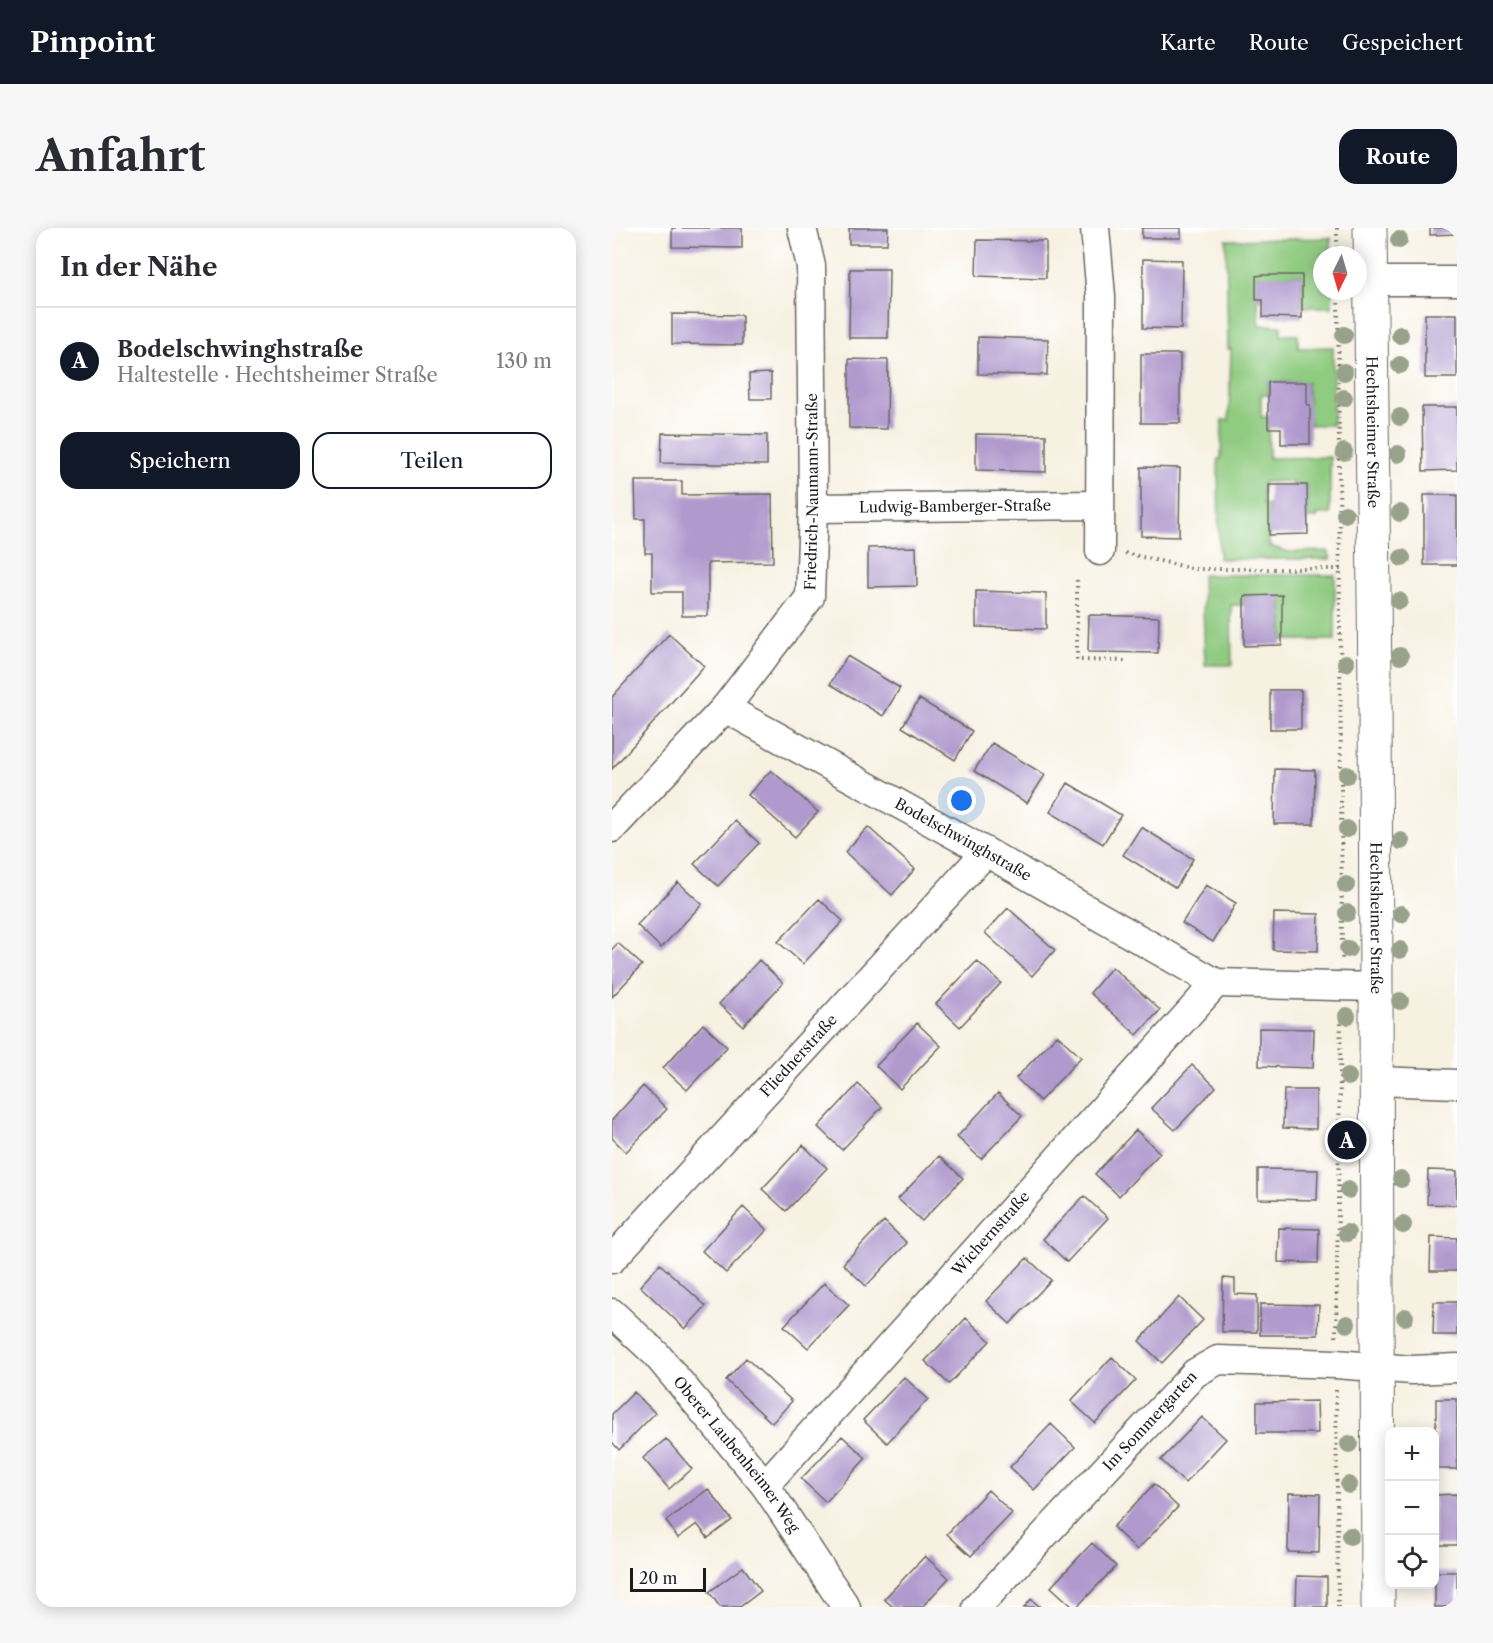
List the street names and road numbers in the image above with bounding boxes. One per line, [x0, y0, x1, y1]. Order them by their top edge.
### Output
street label: Hechtsheimer Straße [1362, 356, 1383, 508]
street label: Friedrich-Naumann-Straße [800, 393, 822, 591]
street label: Ludwig-Bamberger-Straße [859, 496, 1051, 517]
street label: Bodelschwinghstraße [892, 794, 1035, 885]
street label: Hechtsheimer Straße [1367, 842, 1386, 994]
street label: Fliednerstraße [756, 1010, 841, 1101]
street label: Wichernstraße [947, 1187, 1033, 1280]
street label: Im Sommergarten [1099, 1366, 1201, 1475]
street label: Oberer Laubenheimer Weg [669, 1372, 804, 1536]

